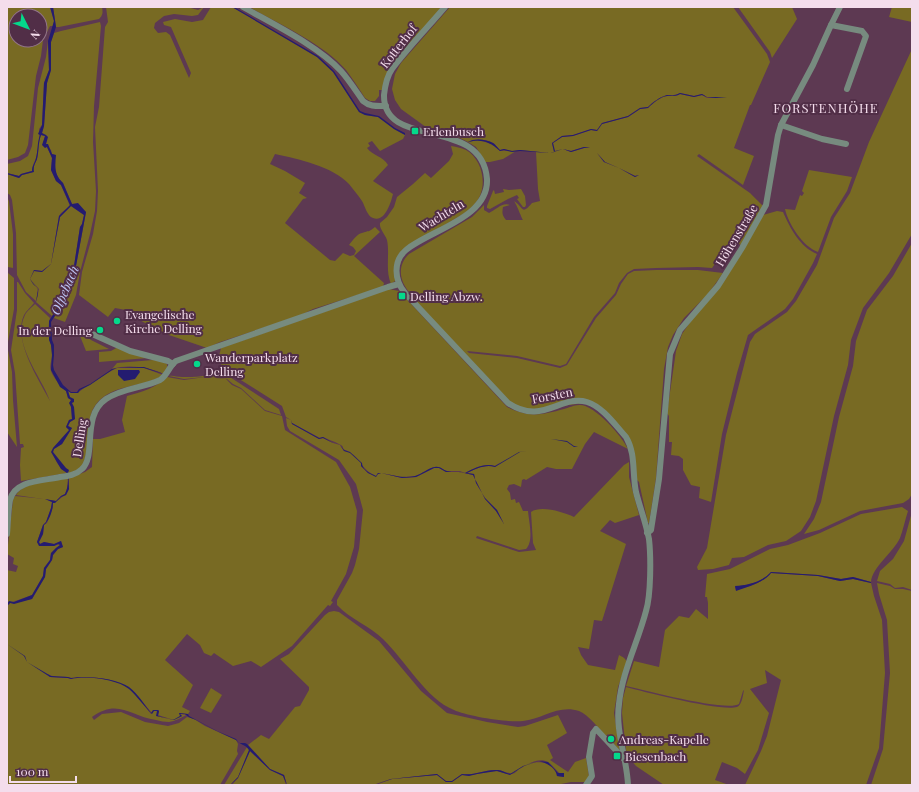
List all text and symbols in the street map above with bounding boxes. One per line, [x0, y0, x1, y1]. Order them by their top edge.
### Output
north arrow [8, 8, 48, 48]
street label: Kotterhof [376, 20, 421, 71]
text: N [28, 27, 44, 43]
district label: FORSTENHÖHE [773, 99, 879, 116]
place label: Erlenbusch [423, 123, 484, 139]
marker: Erlenbusch [410, 126, 420, 136]
street label: Wachteln [415, 195, 467, 235]
street label: Höhenstraße [711, 201, 761, 269]
water label: Olpebach [46, 263, 82, 317]
place label: Delling Abzw. [410, 288, 483, 304]
marker: Delling Abzw. [397, 291, 407, 301]
place label: Evangelische Kirche Delling [125, 306, 203, 336]
marker: Evangelische Kirche Delling [112, 316, 122, 326]
place label: In der Delling [18, 322, 93, 338]
marker: In der Delling [95, 325, 105, 335]
place label: Wanderparkplatz Delling [204, 349, 298, 379]
marker: Wanderparkplatz Delling [192, 359, 202, 369]
street label: Forsten [530, 383, 574, 407]
street label: Delling [68, 417, 90, 458]
place label: Andreas-Kapelle [618, 731, 709, 747]
marker: Andreas-Kapelle [606, 734, 616, 744]
place label: Biesenbach [625, 748, 686, 764]
marker: Biesenbach [612, 751, 622, 761]
scale bar [10, 758, 76, 784]
text: 100 m [16, 763, 49, 779]

